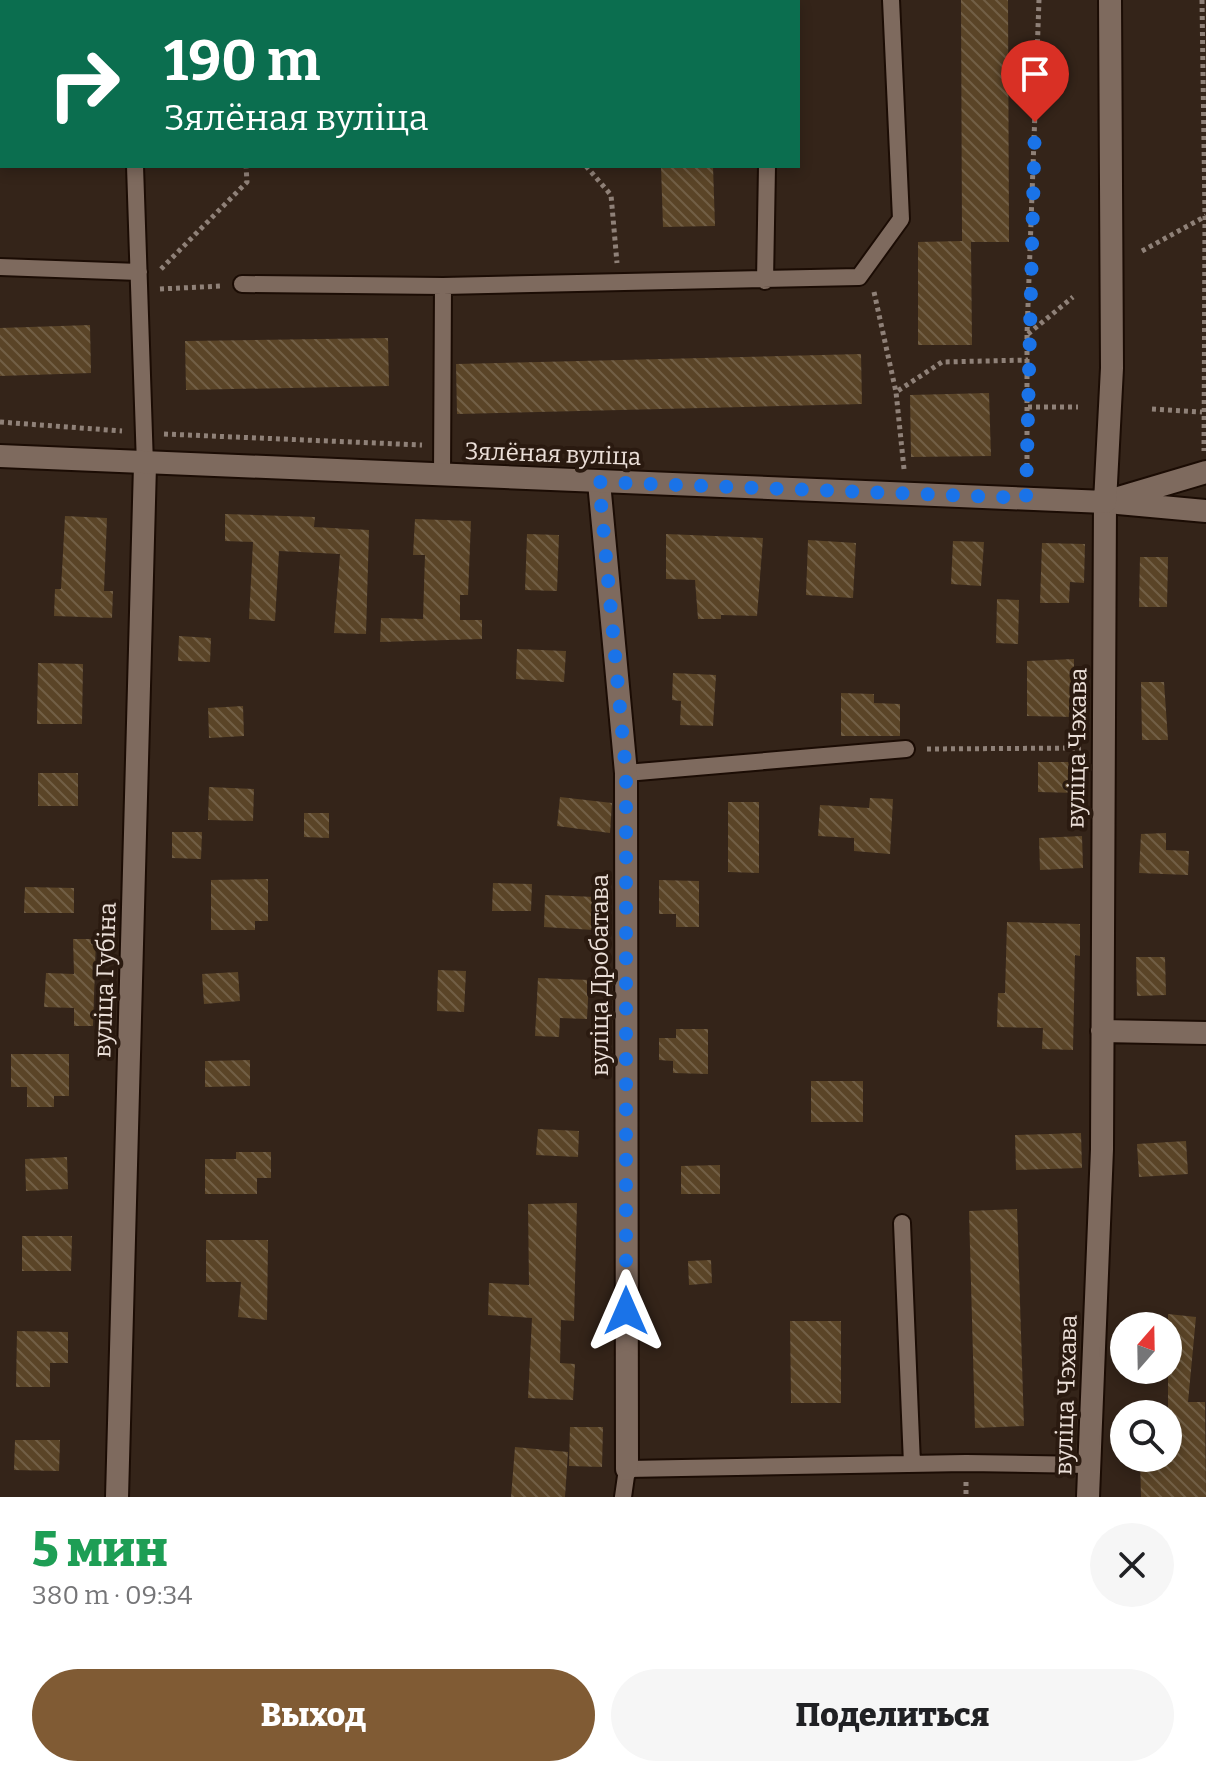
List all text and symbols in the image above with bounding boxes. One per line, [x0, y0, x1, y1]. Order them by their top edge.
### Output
text: 190 m [164, 28, 320, 95]
icon: right [32, 32, 136, 136]
pin [1001, 40, 1069, 122]
icon: arrive [1013, 52, 1057, 96]
text: Зялёная вуліца [164, 96, 429, 140]
street label: Зялёная вуліца [464, 437, 642, 471]
street label: вуліца Чэхава [1062, 667, 1092, 829]
street label: вуліца Дробатава [586, 874, 614, 1076]
street label: вуліца Губіна [88, 902, 122, 1058]
position arrow [584, 1269, 668, 1353]
north arrow [1110, 1312, 1182, 1384]
map controls [1110, 1312, 1182, 1472]
street label: вуліца Чэхава [1049, 1314, 1083, 1476]
button: search [1110, 1400, 1182, 1472]
text: 5 мин [32, 1521, 168, 1579]
button: close [1090, 1523, 1174, 1607]
text: 380 m · 09:34 [32, 1580, 192, 1611]
button: Выход [32, 1669, 595, 1761]
button: Поделиться [611, 1669, 1174, 1761]

